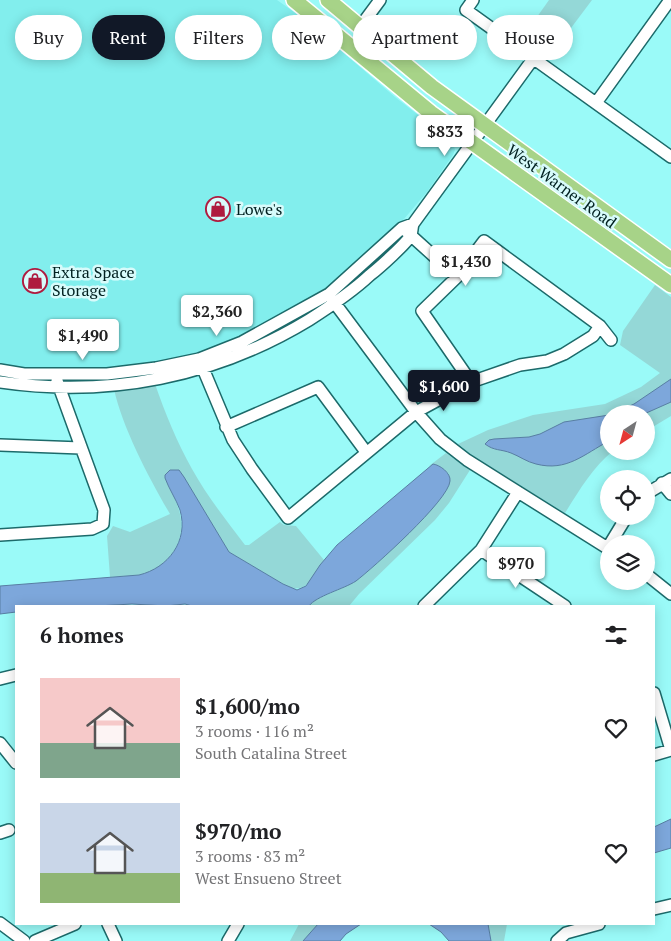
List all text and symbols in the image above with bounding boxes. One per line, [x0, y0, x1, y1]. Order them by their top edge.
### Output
chip: Buy [15, 15, 82, 60]
chip: Rent [92, 15, 165, 60]
chip: Filters [175, 15, 262, 60]
chip: New [272, 15, 343, 60]
chip: Apartment [353, 15, 477, 60]
chip: House [487, 15, 573, 60]
pin: $833 [415, 114, 475, 157]
text: $833 [427, 120, 463, 142]
street label: West Warner Road [503, 139, 621, 233]
shop icon: Lowe's [205, 196, 231, 222]
place label: Lowe's [236, 198, 282, 220]
pin: $1,430 [425, 244, 507, 287]
text: $1,430 [441, 250, 491, 272]
place label: Extra Space Storage [52, 261, 135, 301]
shop icon: Extra Space Storage [22, 268, 48, 294]
pin: $2,360 [176, 294, 258, 337]
text: $2,360 [192, 300, 242, 322]
pin: $1,490 [42, 318, 124, 361]
text: $1,490 [58, 324, 108, 346]
pin: $1,600 [403, 370, 485, 412]
text: $1,600 [419, 375, 469, 397]
north arrow [600, 405, 655, 460]
map controls [600, 405, 655, 590]
button: locate [600, 470, 655, 525]
button: layers [600, 535, 655, 590]
pin: $970 [486, 546, 546, 589]
text: $970 [498, 552, 534, 574]
text: 6 homes [40, 621, 124, 649]
icon: filters [602, 621, 630, 649]
text: $1,600/mo [195, 692, 300, 720]
icon: home [80, 698, 140, 758]
icon: heart [602, 714, 630, 742]
text: 3 rooms · 116 m² [195, 720, 314, 742]
text: South Catalina Street [195, 742, 347, 764]
text: $970/mo [195, 817, 282, 845]
icon: home [80, 823, 140, 883]
icon: heart [602, 839, 630, 867]
text: 3 rooms · 83 m² [195, 845, 305, 867]
text: West Ensueno Street [195, 867, 342, 889]

